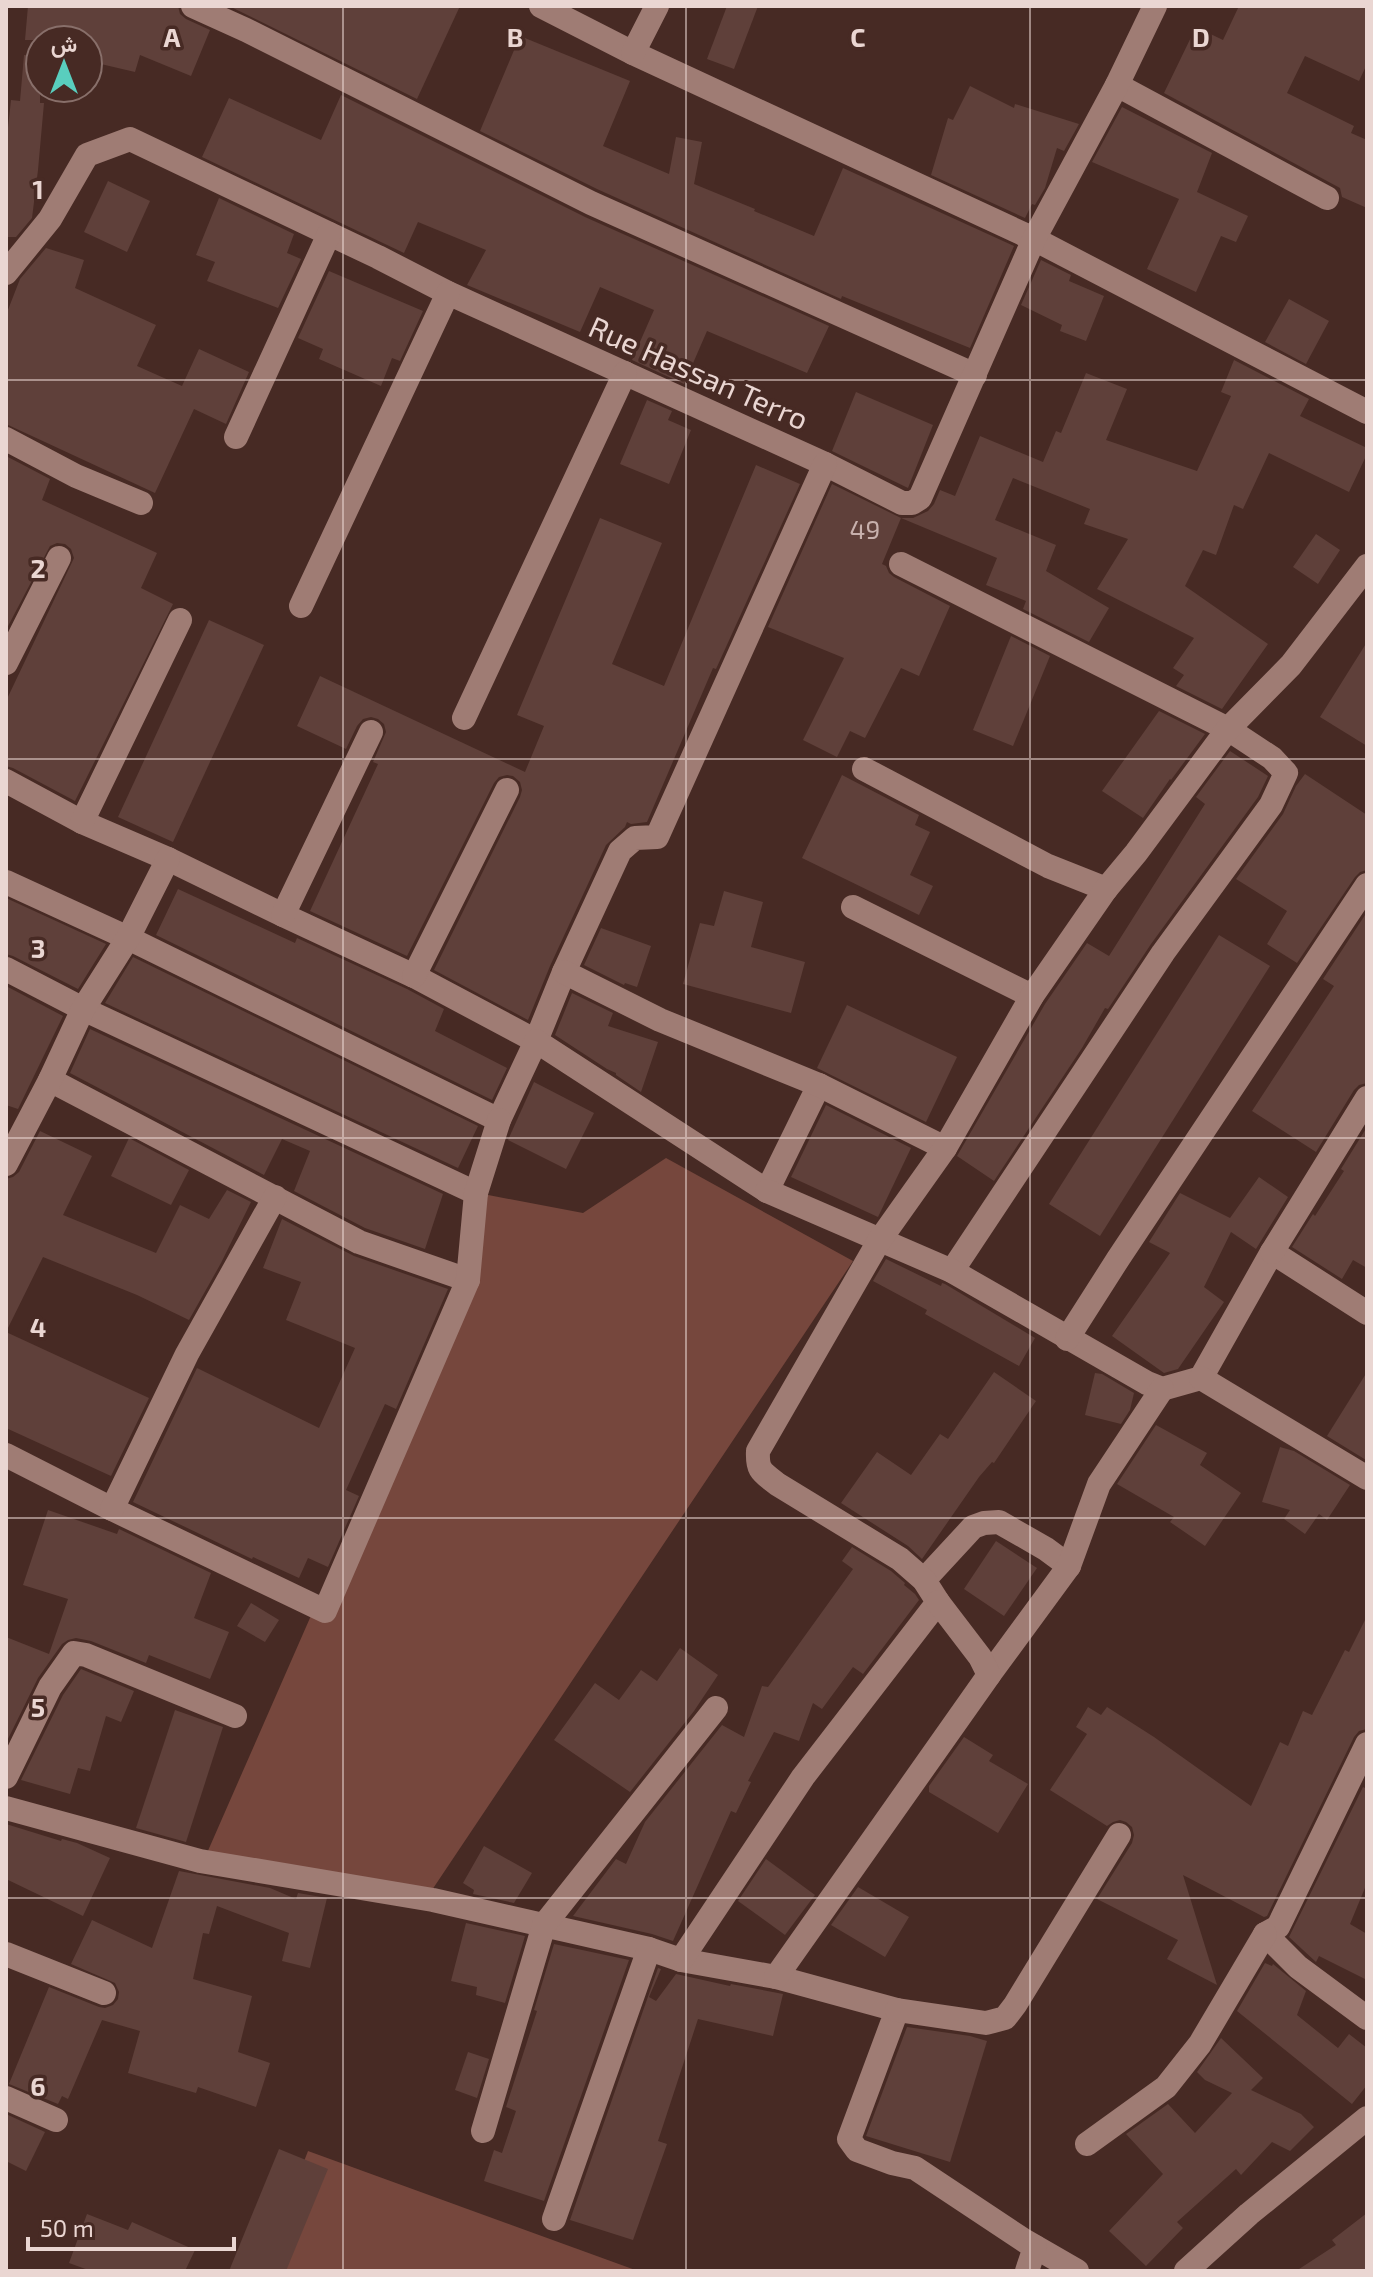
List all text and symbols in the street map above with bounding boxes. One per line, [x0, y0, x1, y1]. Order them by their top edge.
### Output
text: A [164, 21, 181, 52]
text: B [507, 21, 523, 52]
text: C [850, 21, 866, 52]
text: D [1192, 21, 1210, 52]
north arrow [24, 24, 104, 104]
text: ش [51, 30, 77, 58]
text: 1 [32, 173, 44, 204]
street label: Rue Hassan Terro [584, 308, 814, 436]
house number: 49 [850, 513, 880, 544]
text: 2 [30, 552, 46, 583]
text: 3 [31, 932, 45, 963]
text: 4 [30, 1311, 46, 1342]
text: 5 [31, 1691, 45, 1722]
text: 6 [30, 2070, 46, 2101]
scale bar [28, 2201, 234, 2251]
text: 50 m [40, 2213, 94, 2242]

